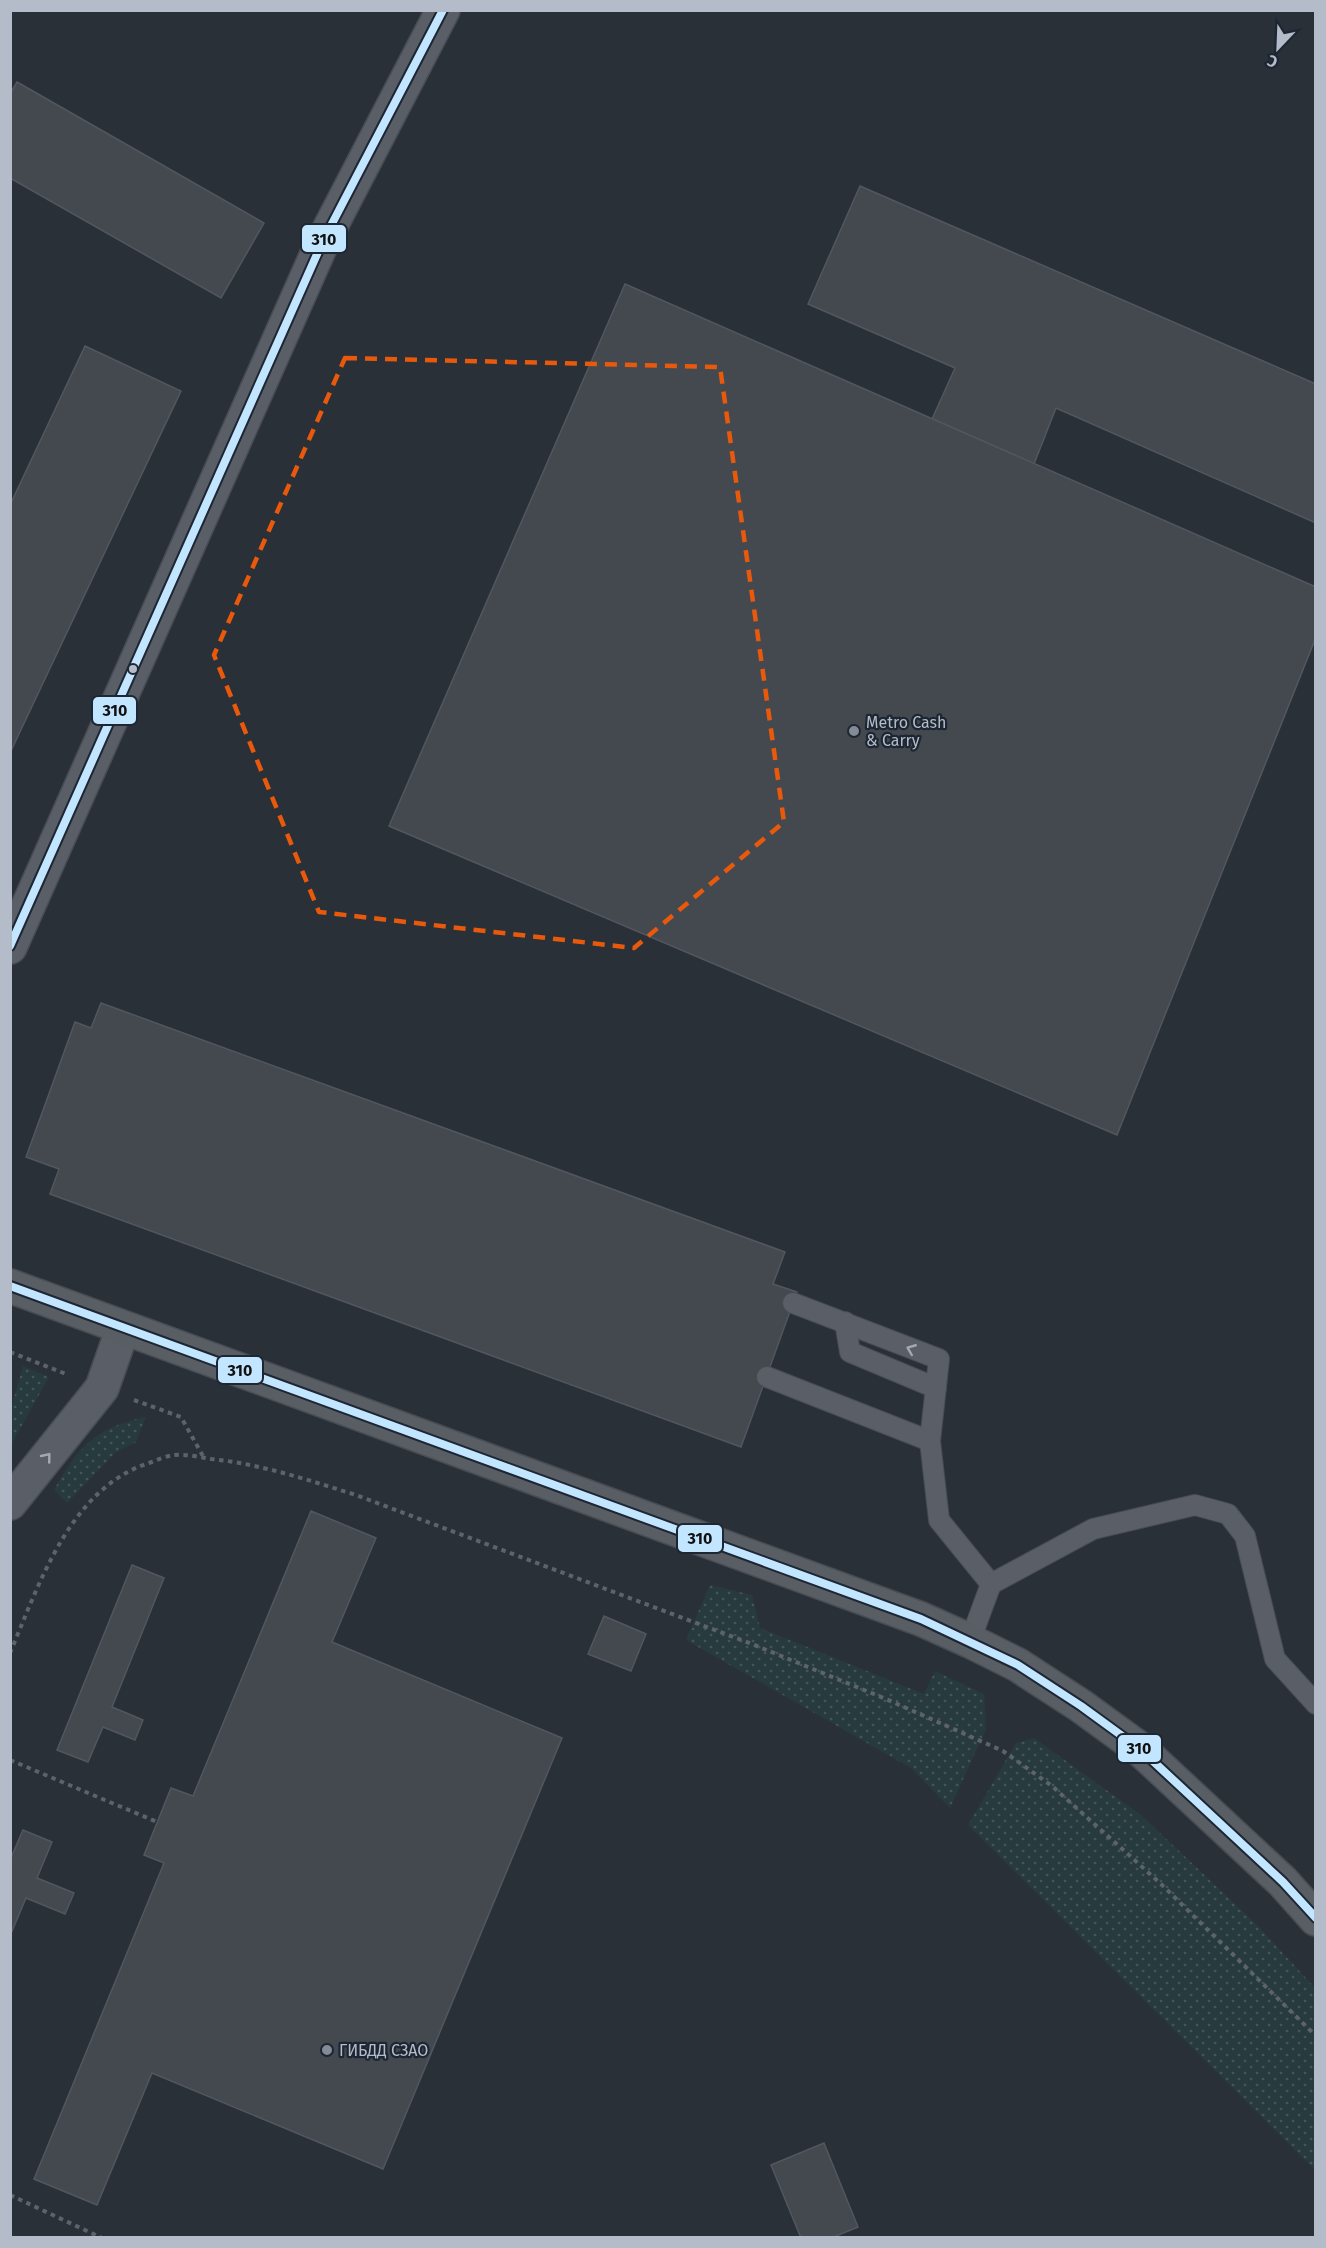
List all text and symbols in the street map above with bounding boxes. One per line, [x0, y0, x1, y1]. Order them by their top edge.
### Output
north arrow [1248, 18, 1308, 78]
text: С [1264, 50, 1280, 72]
line badge: 310 [301, 224, 347, 253]
text: 310 [311, 230, 336, 249]
unlabelled marker [127, 663, 139, 675]
line badge: 310 [92, 696, 137, 725]
text: 310 [102, 701, 127, 720]
place label: Metro Cash & Carry [866, 713, 946, 750]
marker: Metro Cash & Carry [847, 724, 861, 738]
one-way arrow [906, 1343, 917, 1356]
line badge: 310 [217, 1356, 263, 1384]
text: 310 [227, 1361, 252, 1380]
one-way arrow [39, 1453, 50, 1464]
line badge: 310 [677, 1524, 723, 1553]
text: 310 [687, 1529, 712, 1548]
line badge: 310 [1117, 1734, 1162, 1763]
text: 310 [1126, 1739, 1151, 1758]
place label: ГИБДД СЗАО [339, 2041, 428, 2060]
marker: ГИБДД СЗАО [320, 2043, 334, 2057]

